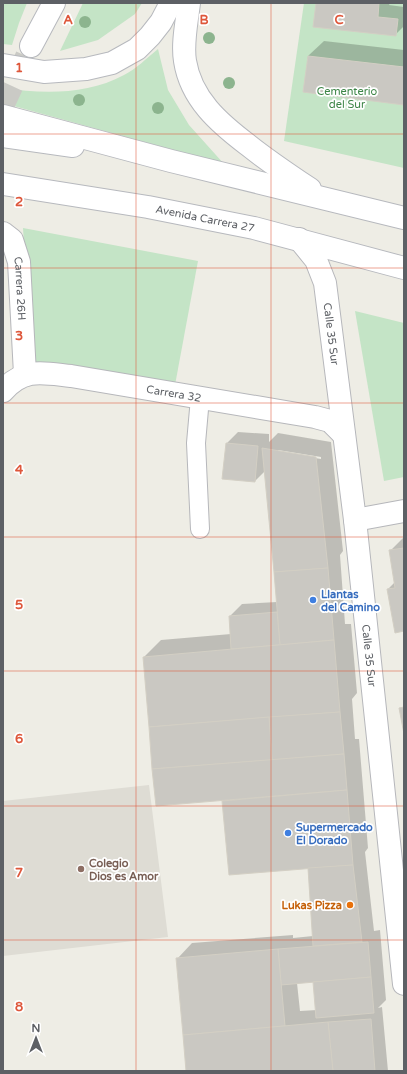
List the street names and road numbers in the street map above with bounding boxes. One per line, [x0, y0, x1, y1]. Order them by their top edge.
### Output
street label: Avenida Carrera 27 [154, 203, 256, 235]
street label: Carrera 26H [11, 255, 28, 321]
street label: Calle 35 Sur [321, 302, 341, 367]
street label: Carrera 32 [145, 383, 202, 405]
street label: Calle 35 Sur [359, 624, 379, 688]

